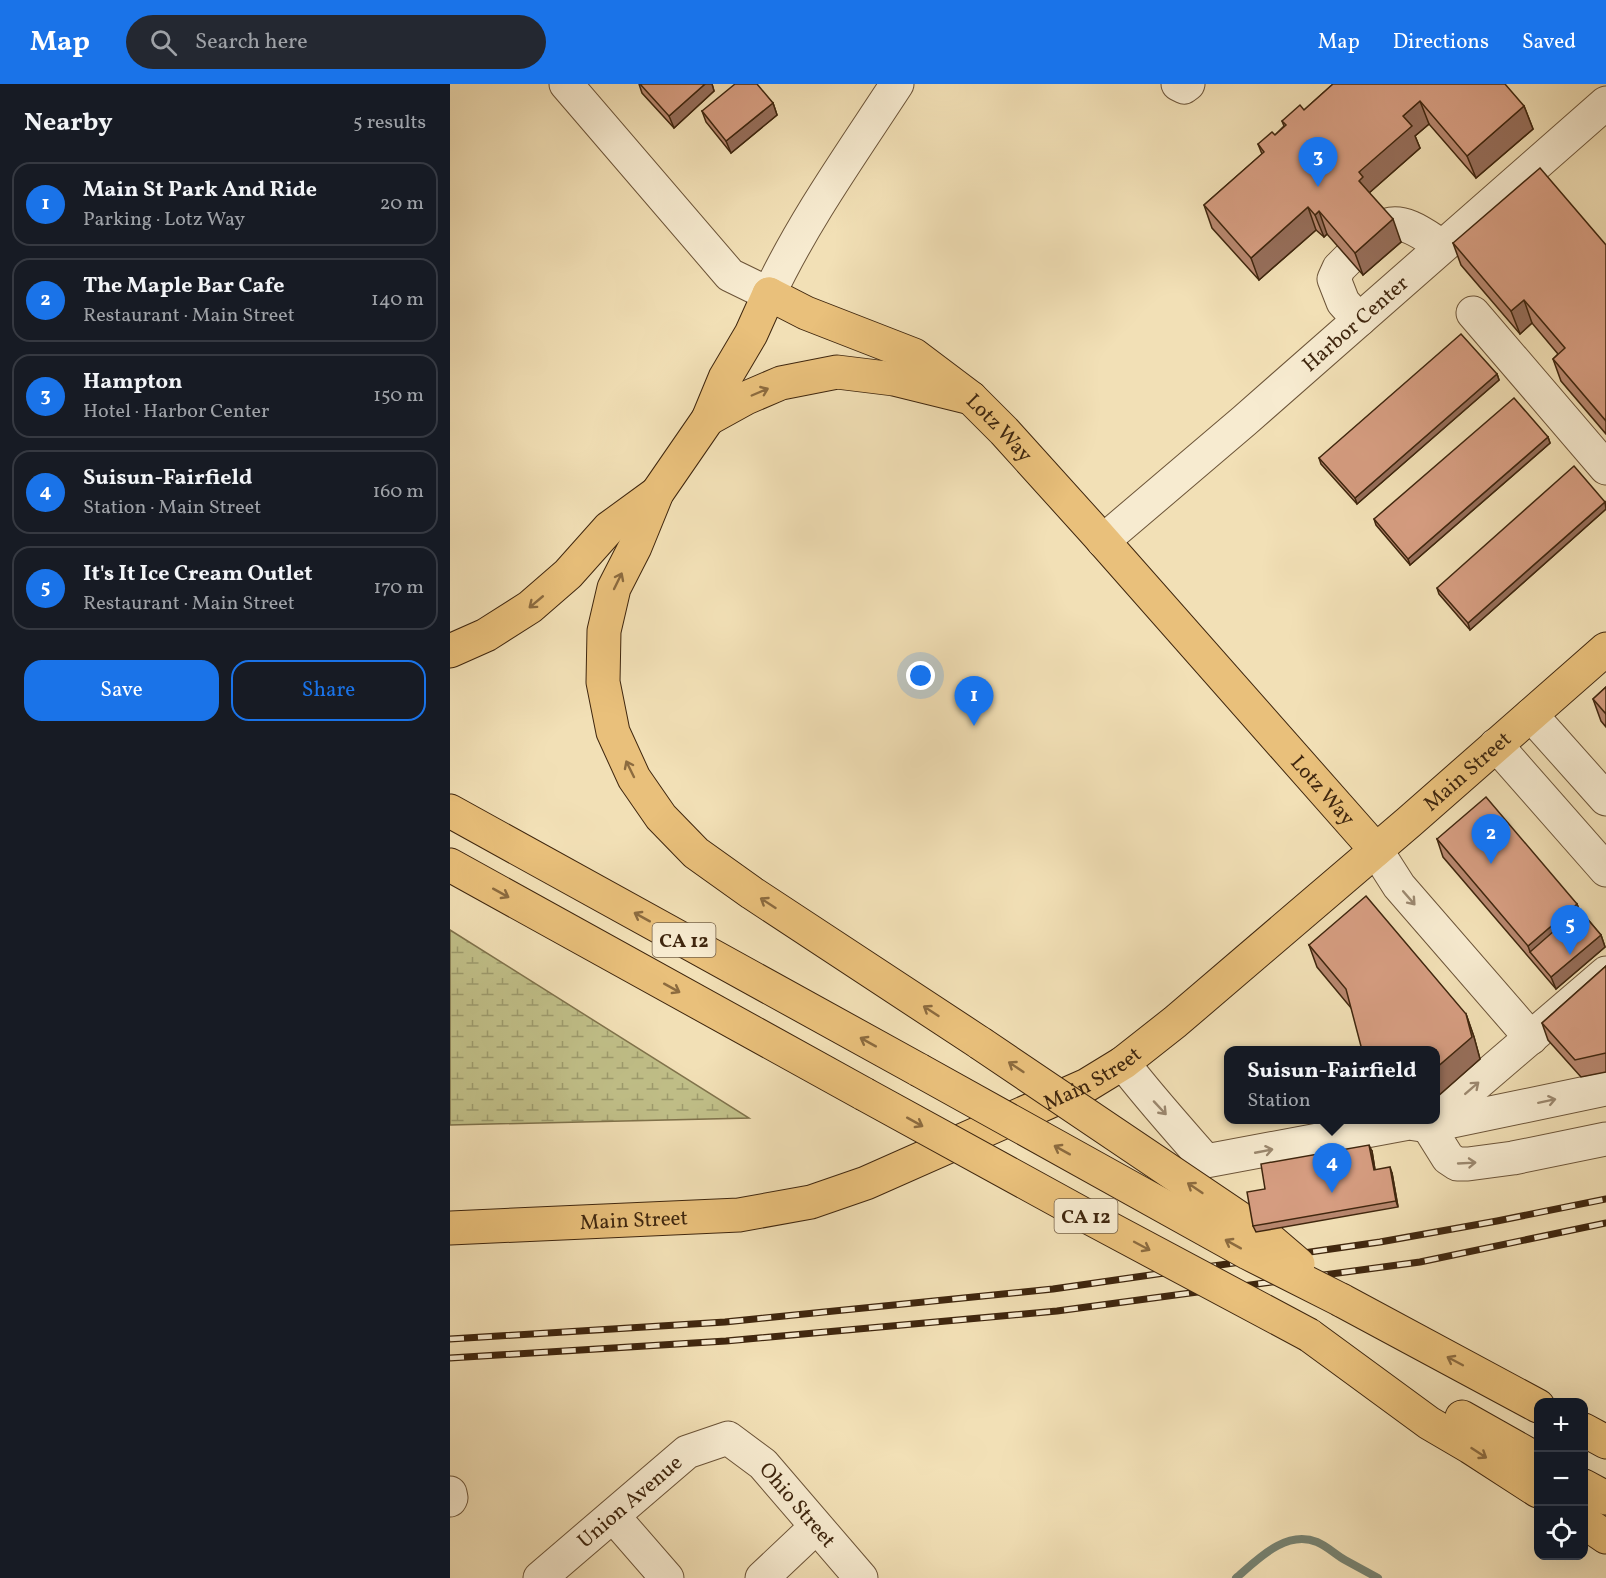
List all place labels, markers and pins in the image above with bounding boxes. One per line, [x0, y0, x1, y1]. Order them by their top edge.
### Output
pin: 3 [1298, 138, 1338, 187]
pin: 1 [954, 676, 994, 726]
pin: 2 [1472, 814, 1510, 864]
pin: 5 [1550, 906, 1590, 955]
pin: 4 [1312, 1144, 1352, 1193]

